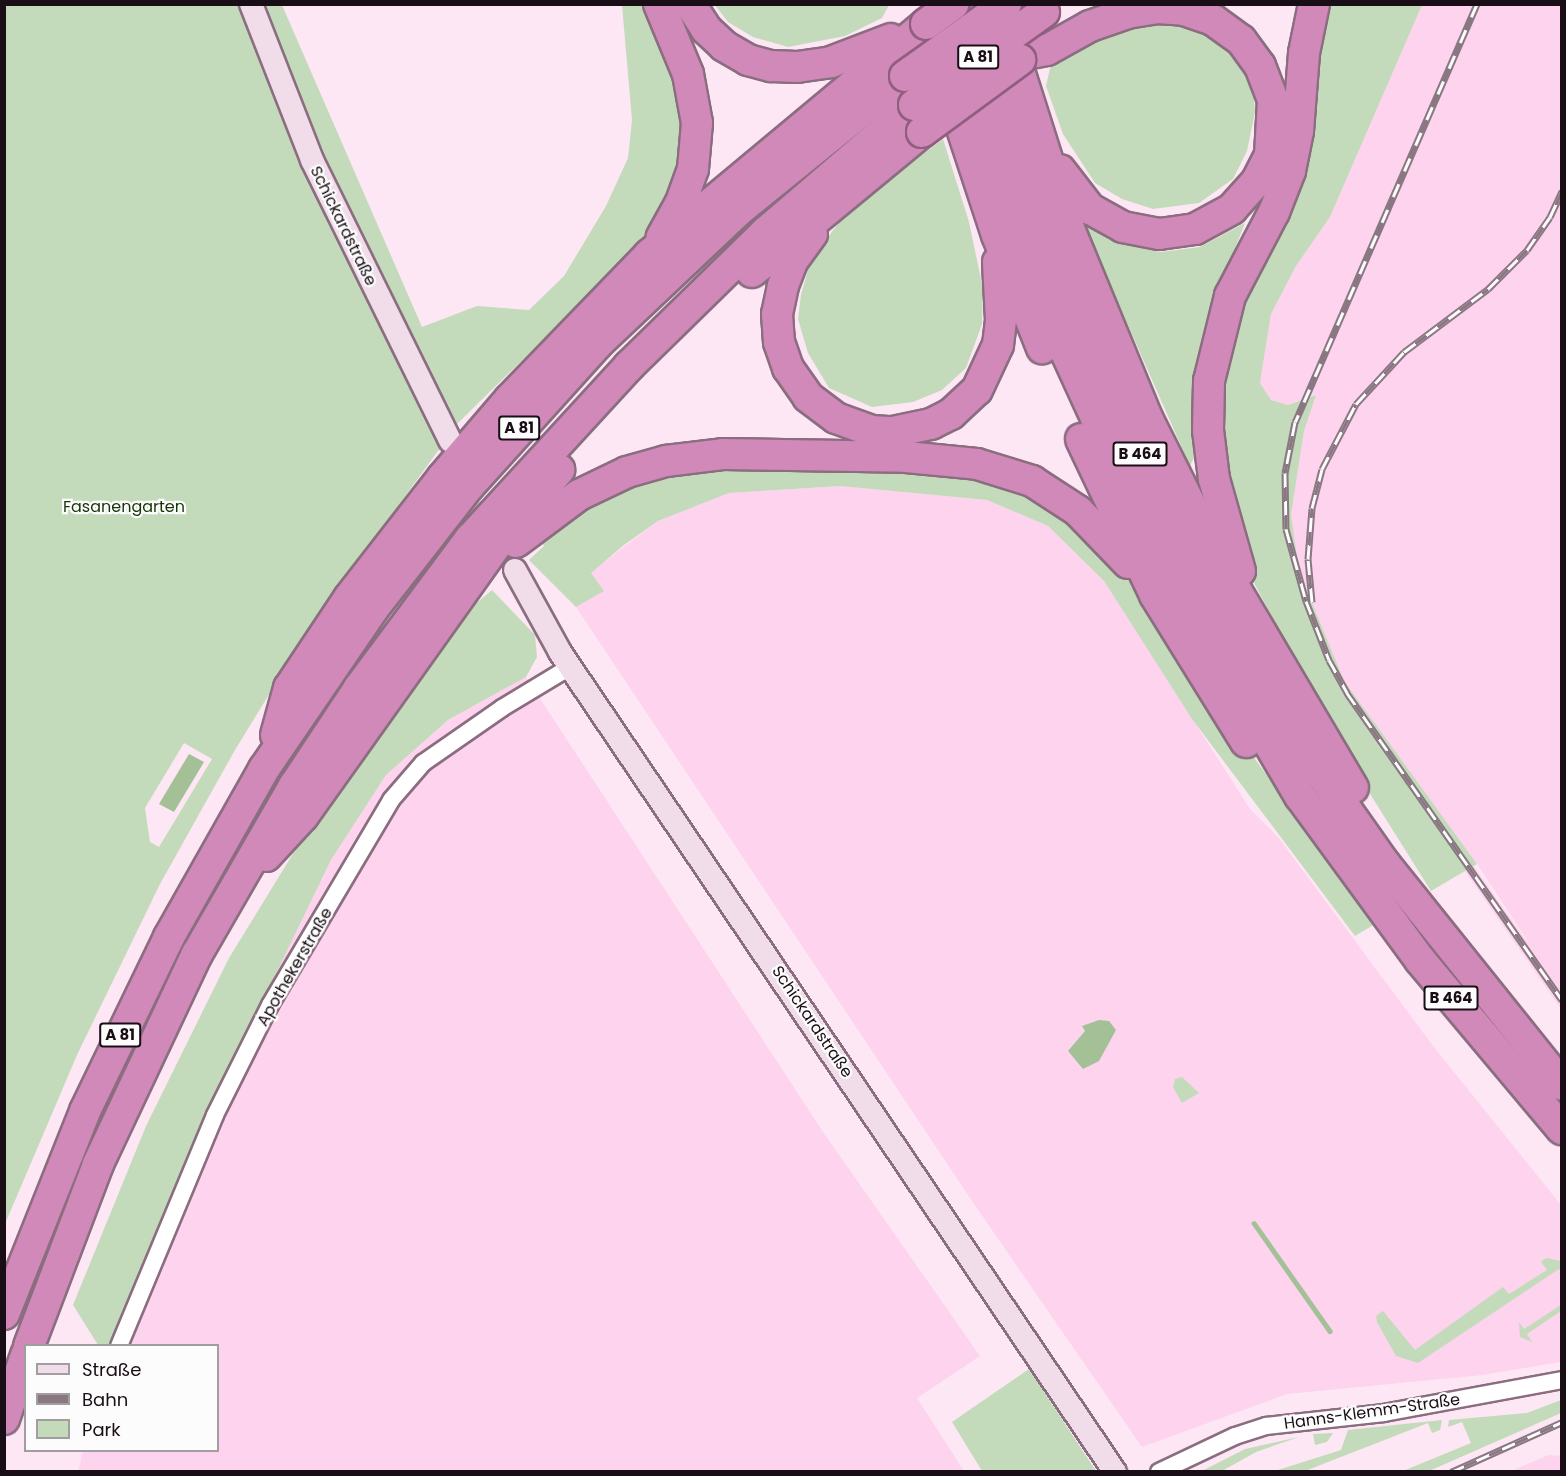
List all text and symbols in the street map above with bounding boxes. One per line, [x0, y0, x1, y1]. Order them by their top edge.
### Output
road number: A 81 [957, 45, 999, 69]
street label: Schickardstraße [306, 163, 380, 289]
road number: A 81 [498, 416, 540, 440]
road number: B 464 [1112, 442, 1168, 466]
park label: Fasanengarten [63, 497, 185, 517]
street label: Apothekerstraße [253, 904, 337, 1030]
street label: Schickardstraße [768, 962, 856, 1082]
road number: B 464 [1422, 986, 1480, 1010]
road number: A 81 [99, 1023, 141, 1047]
legend [24, 1344, 219, 1452]
text: Straße [82, 1357, 141, 1382]
text: Bahn [82, 1387, 128, 1412]
street label: Hanns-Klemm-Straße [1283, 1390, 1461, 1434]
text: Park [82, 1417, 121, 1442]

